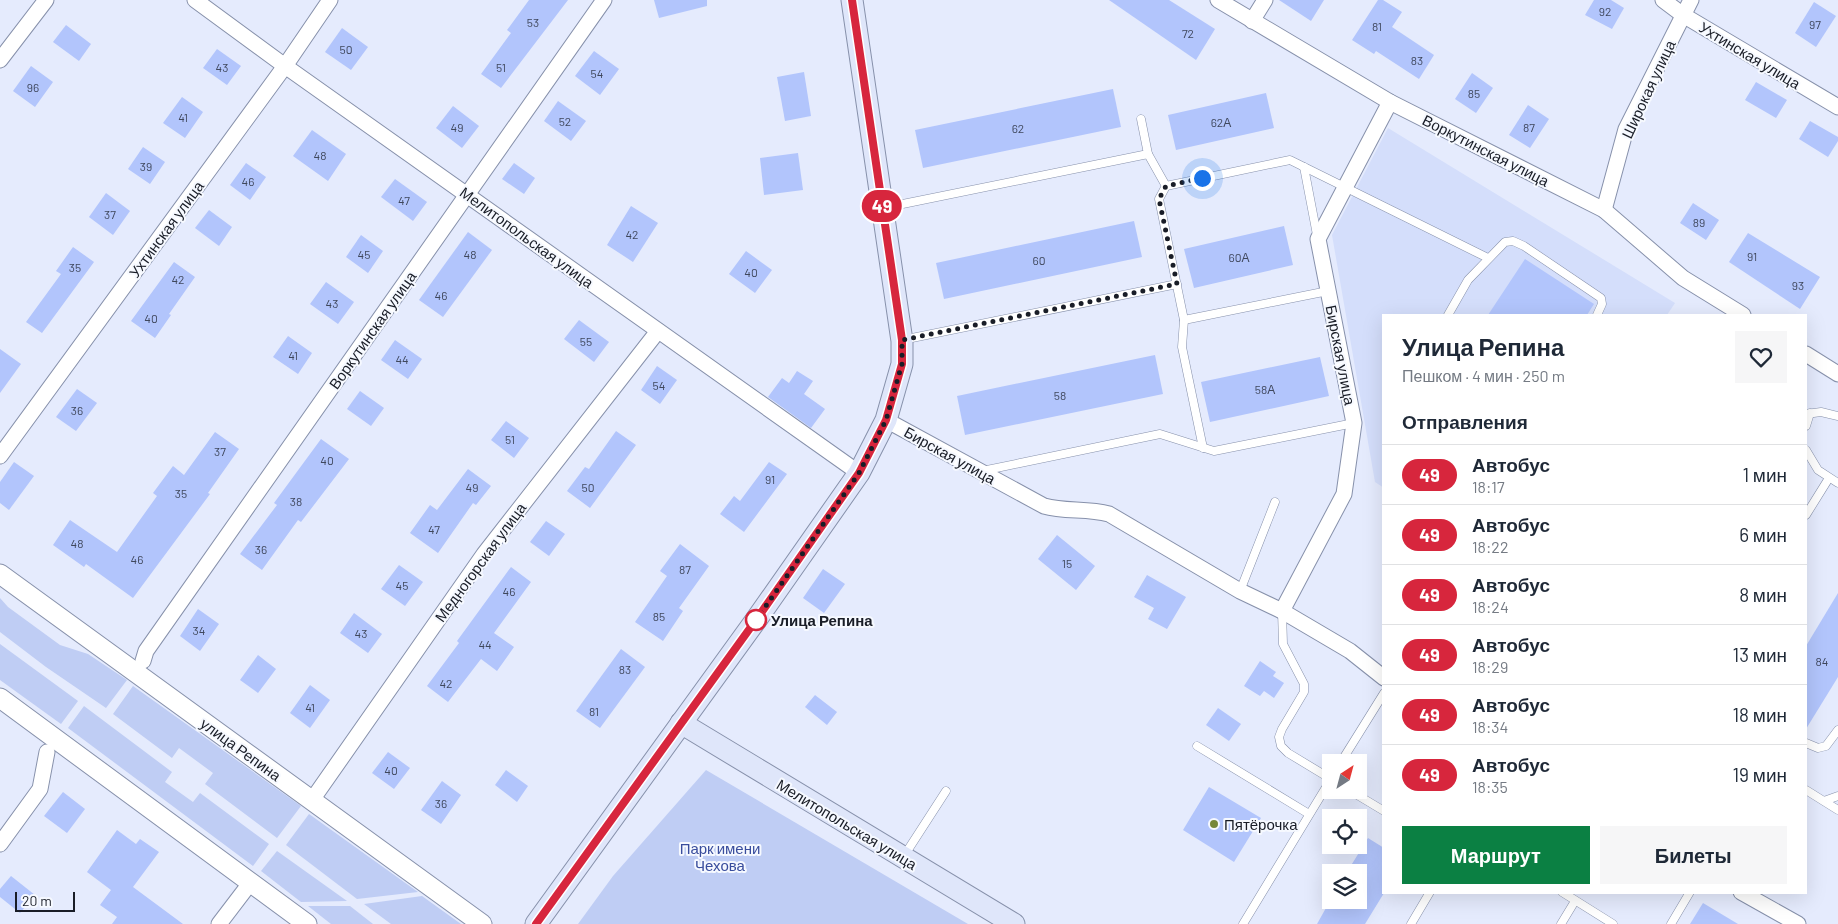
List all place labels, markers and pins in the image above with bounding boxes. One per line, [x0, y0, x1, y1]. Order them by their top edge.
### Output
marker: Улица Репина [745, 609, 767, 631]
place label: Улица Репина [771, 611, 873, 629]
place label: Пятёрочка [1224, 815, 1298, 833]
marker: Пятёрочка [1208, 818, 1220, 830]

